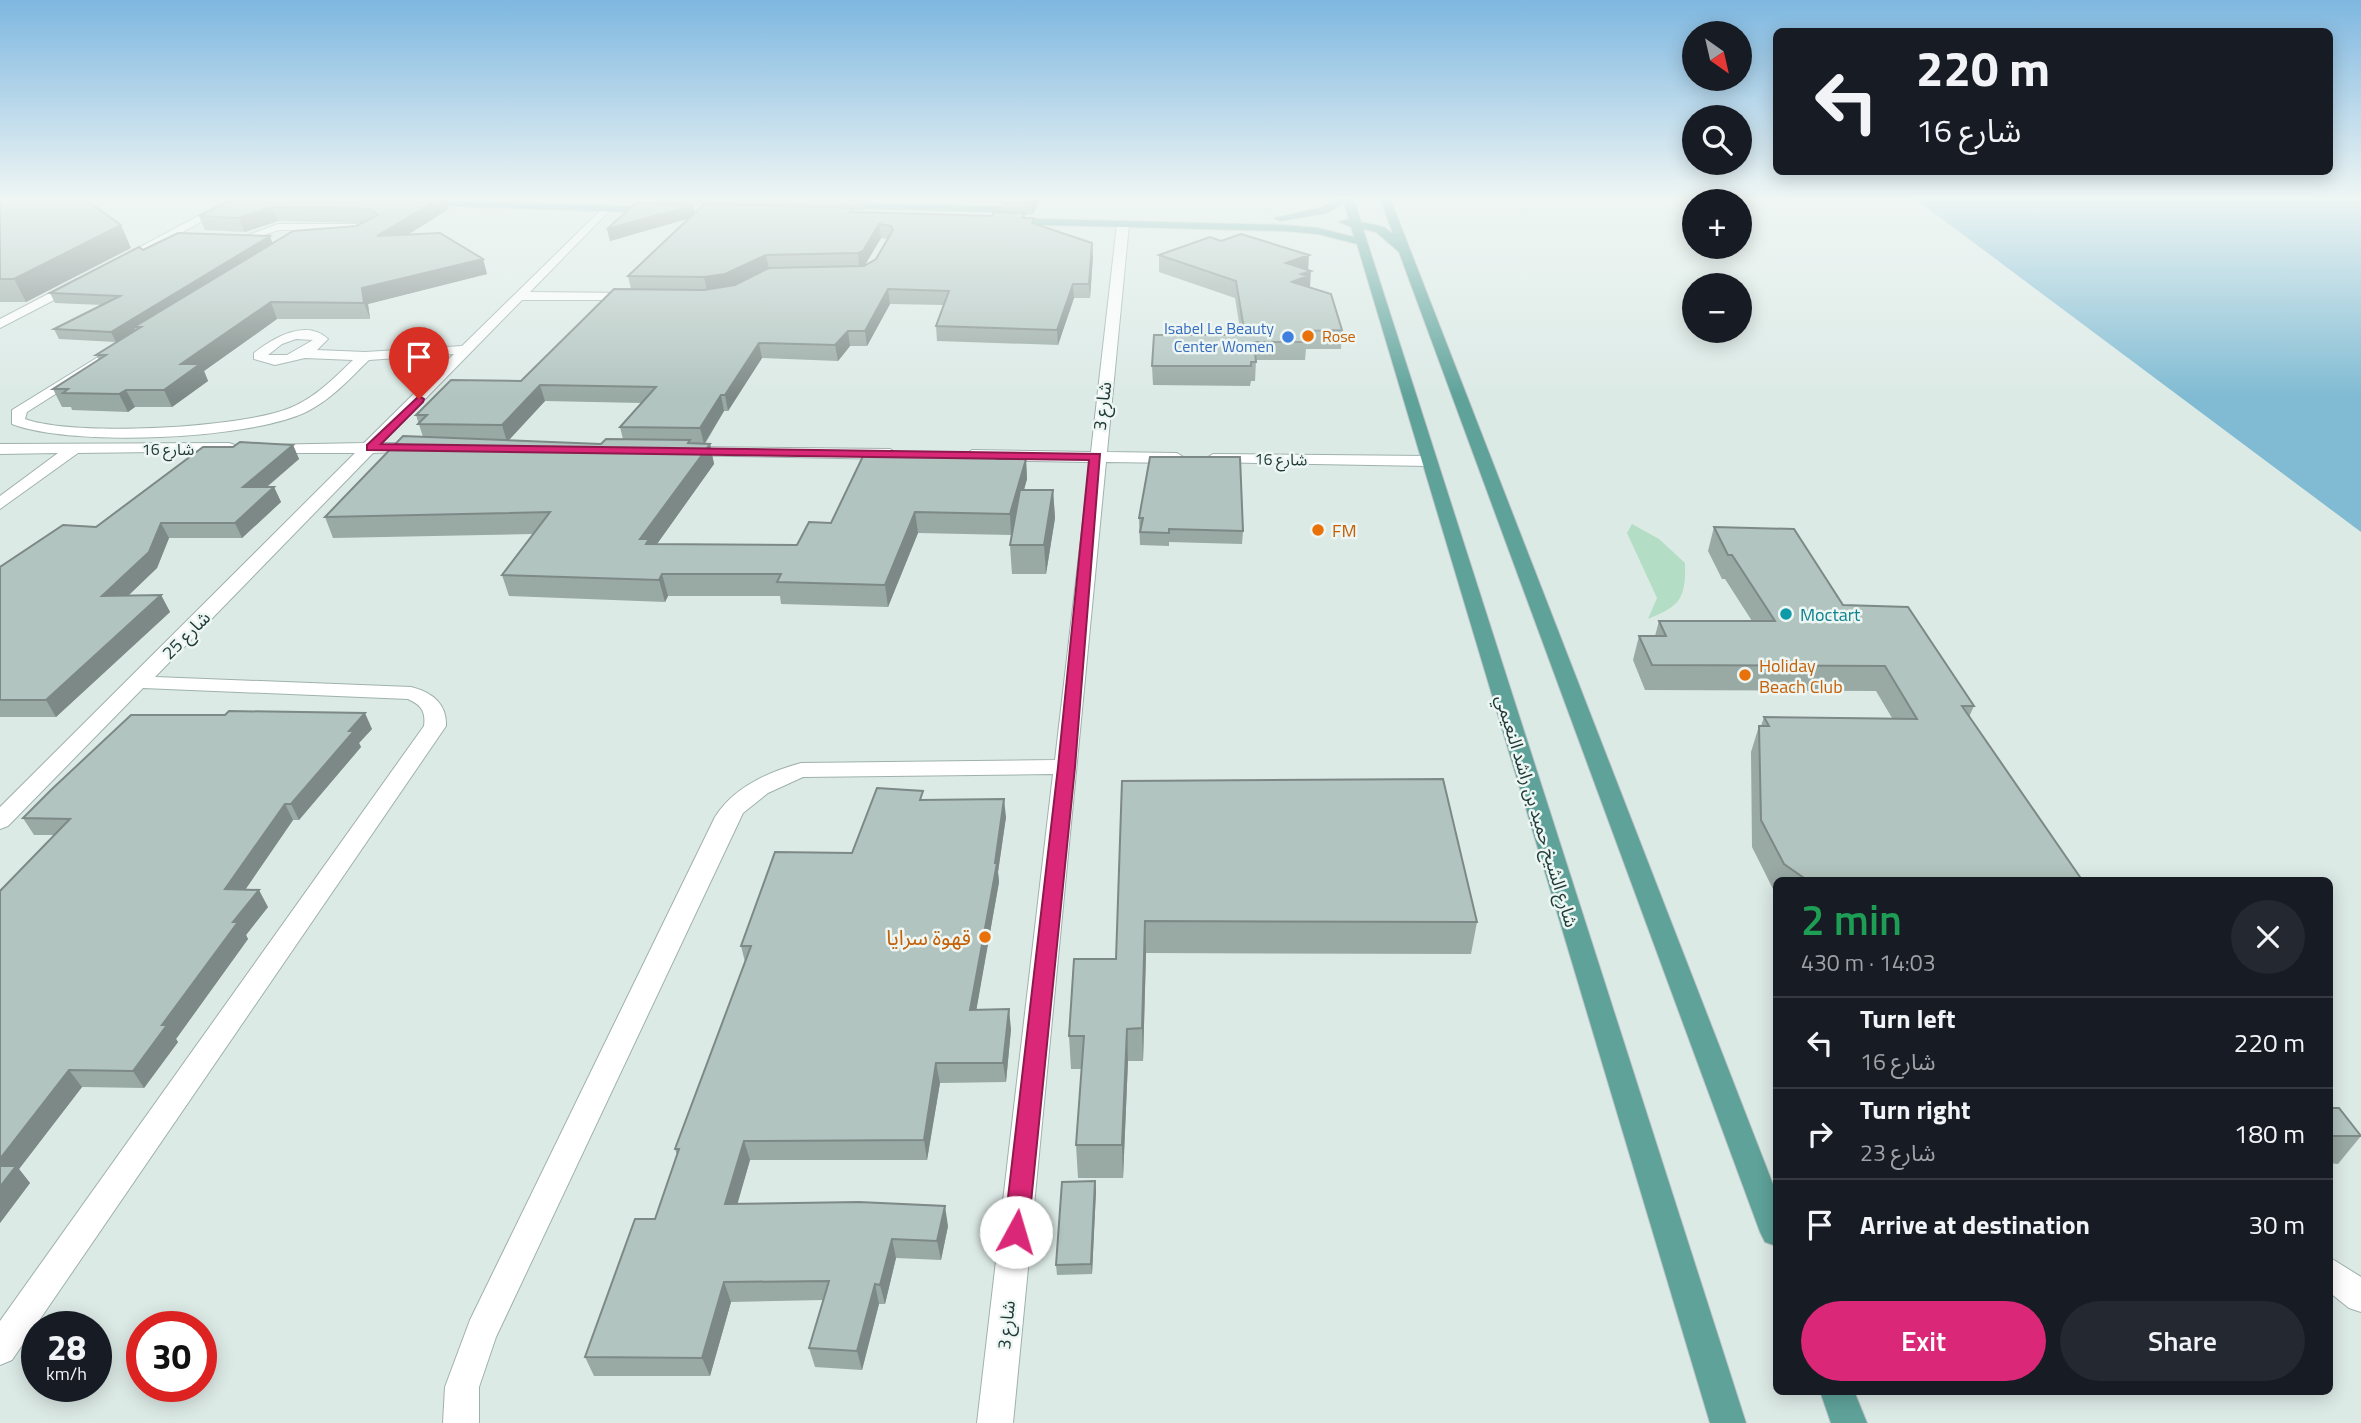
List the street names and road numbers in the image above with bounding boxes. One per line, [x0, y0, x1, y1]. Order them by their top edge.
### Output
street label: شارع 3 [1086, 380, 1119, 432]
street label: شارع 16 [142, 437, 194, 462]
street label: شارع 16 [1254, 447, 1308, 472]
street label: شارع 25 [156, 605, 217, 666]
street label: شارع الشيخ حميد بن راشد النعيمي [1488, 691, 1585, 931]
street label: شارع 3 [990, 1299, 1023, 1351]

